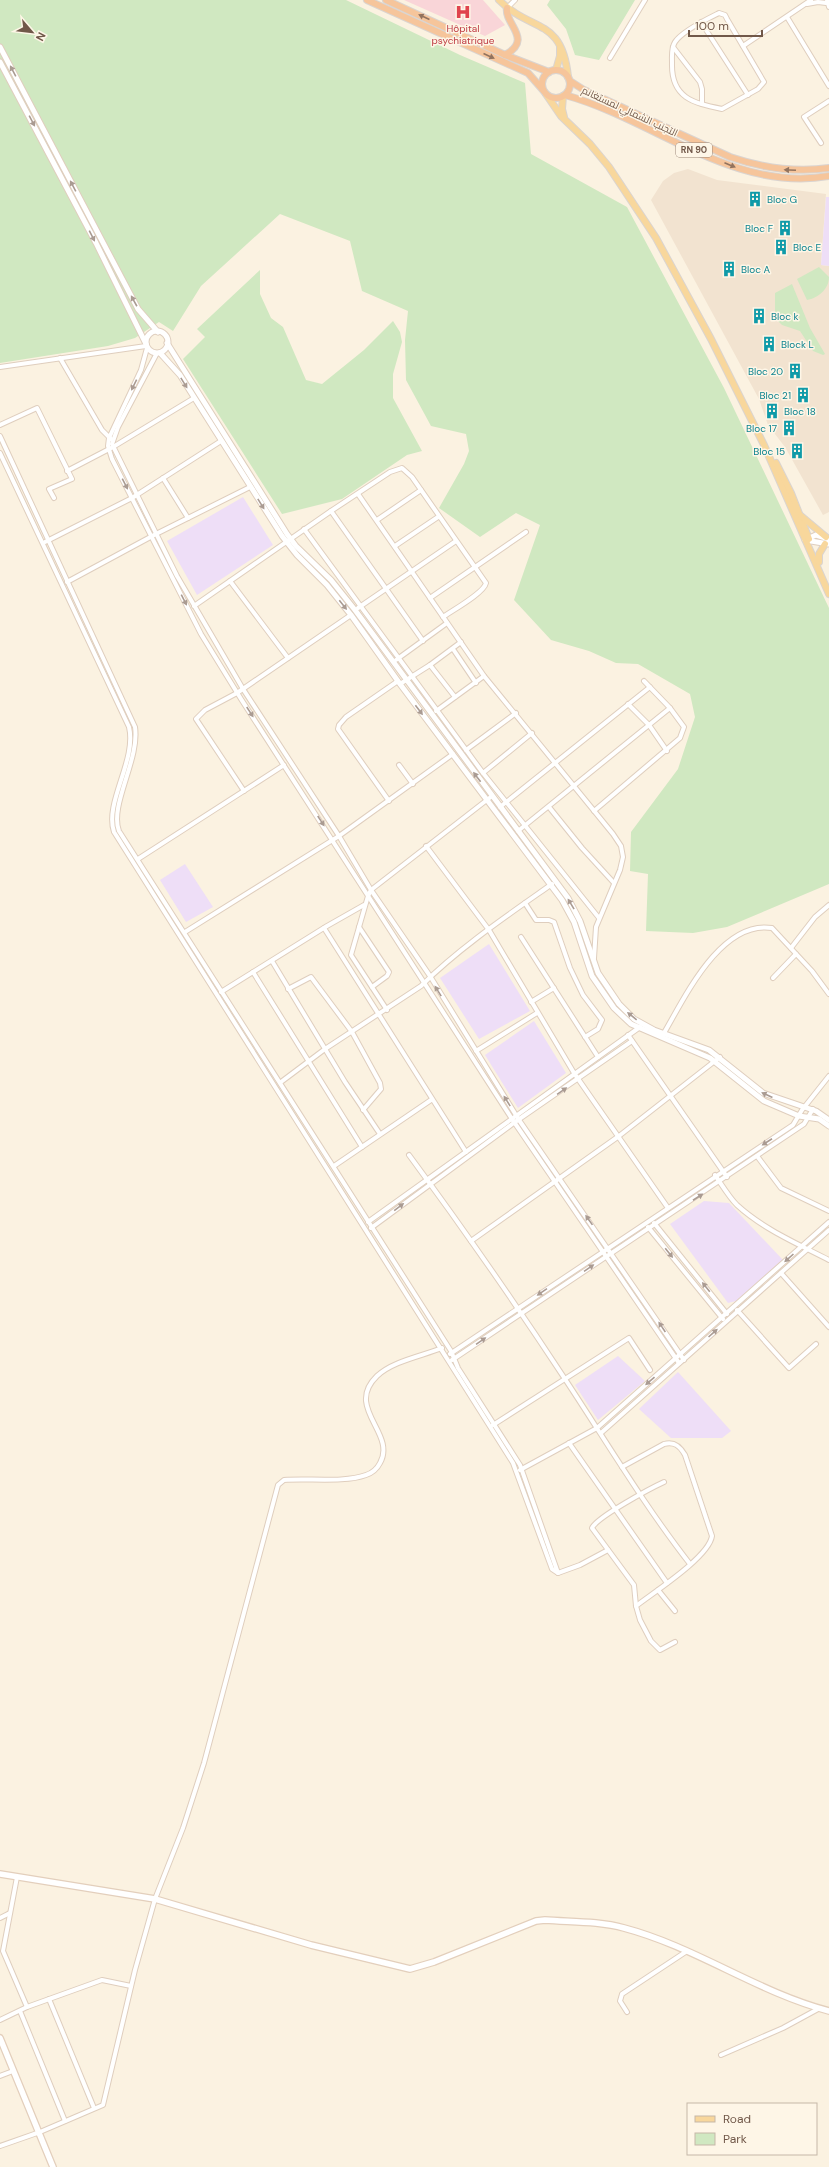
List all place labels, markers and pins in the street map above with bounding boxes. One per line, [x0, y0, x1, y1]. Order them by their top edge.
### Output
hospital icon: Hôpital psychiatrique [454, 3, 472, 21]
place label: Hôpital psychiatrique [431, 22, 495, 47]
building icon: Bloc G [746, 190, 764, 208]
place label: Bloc G [767, 193, 797, 206]
building icon: Bloc F [776, 219, 794, 237]
place label: Bloc F [745, 222, 774, 235]
building icon: Bloc E [772, 238, 790, 256]
place label: Bloc E [793, 241, 822, 254]
building icon: Bloc A [720, 260, 738, 278]
place label: Bloc A [741, 263, 771, 276]
building icon: Bloc k [750, 307, 768, 325]
place label: Bloc k [771, 310, 799, 323]
building icon: Block L [760, 335, 778, 353]
place label: Block L [781, 338, 814, 351]
building icon: Bloc 20 [786, 362, 804, 380]
place label: Bloc 20 [748, 365, 783, 378]
building icon: Bloc 21 [794, 386, 812, 404]
place label: Bloc 21 [760, 389, 791, 402]
building icon: Bloc 18 [763, 402, 781, 420]
place label: Bloc 18 [784, 405, 816, 418]
building icon: Bloc 17 [780, 419, 798, 437]
place label: Bloc 17 [746, 422, 777, 435]
building icon: Bloc 15 [788, 442, 806, 460]
place label: Bloc 15 [753, 445, 785, 458]

